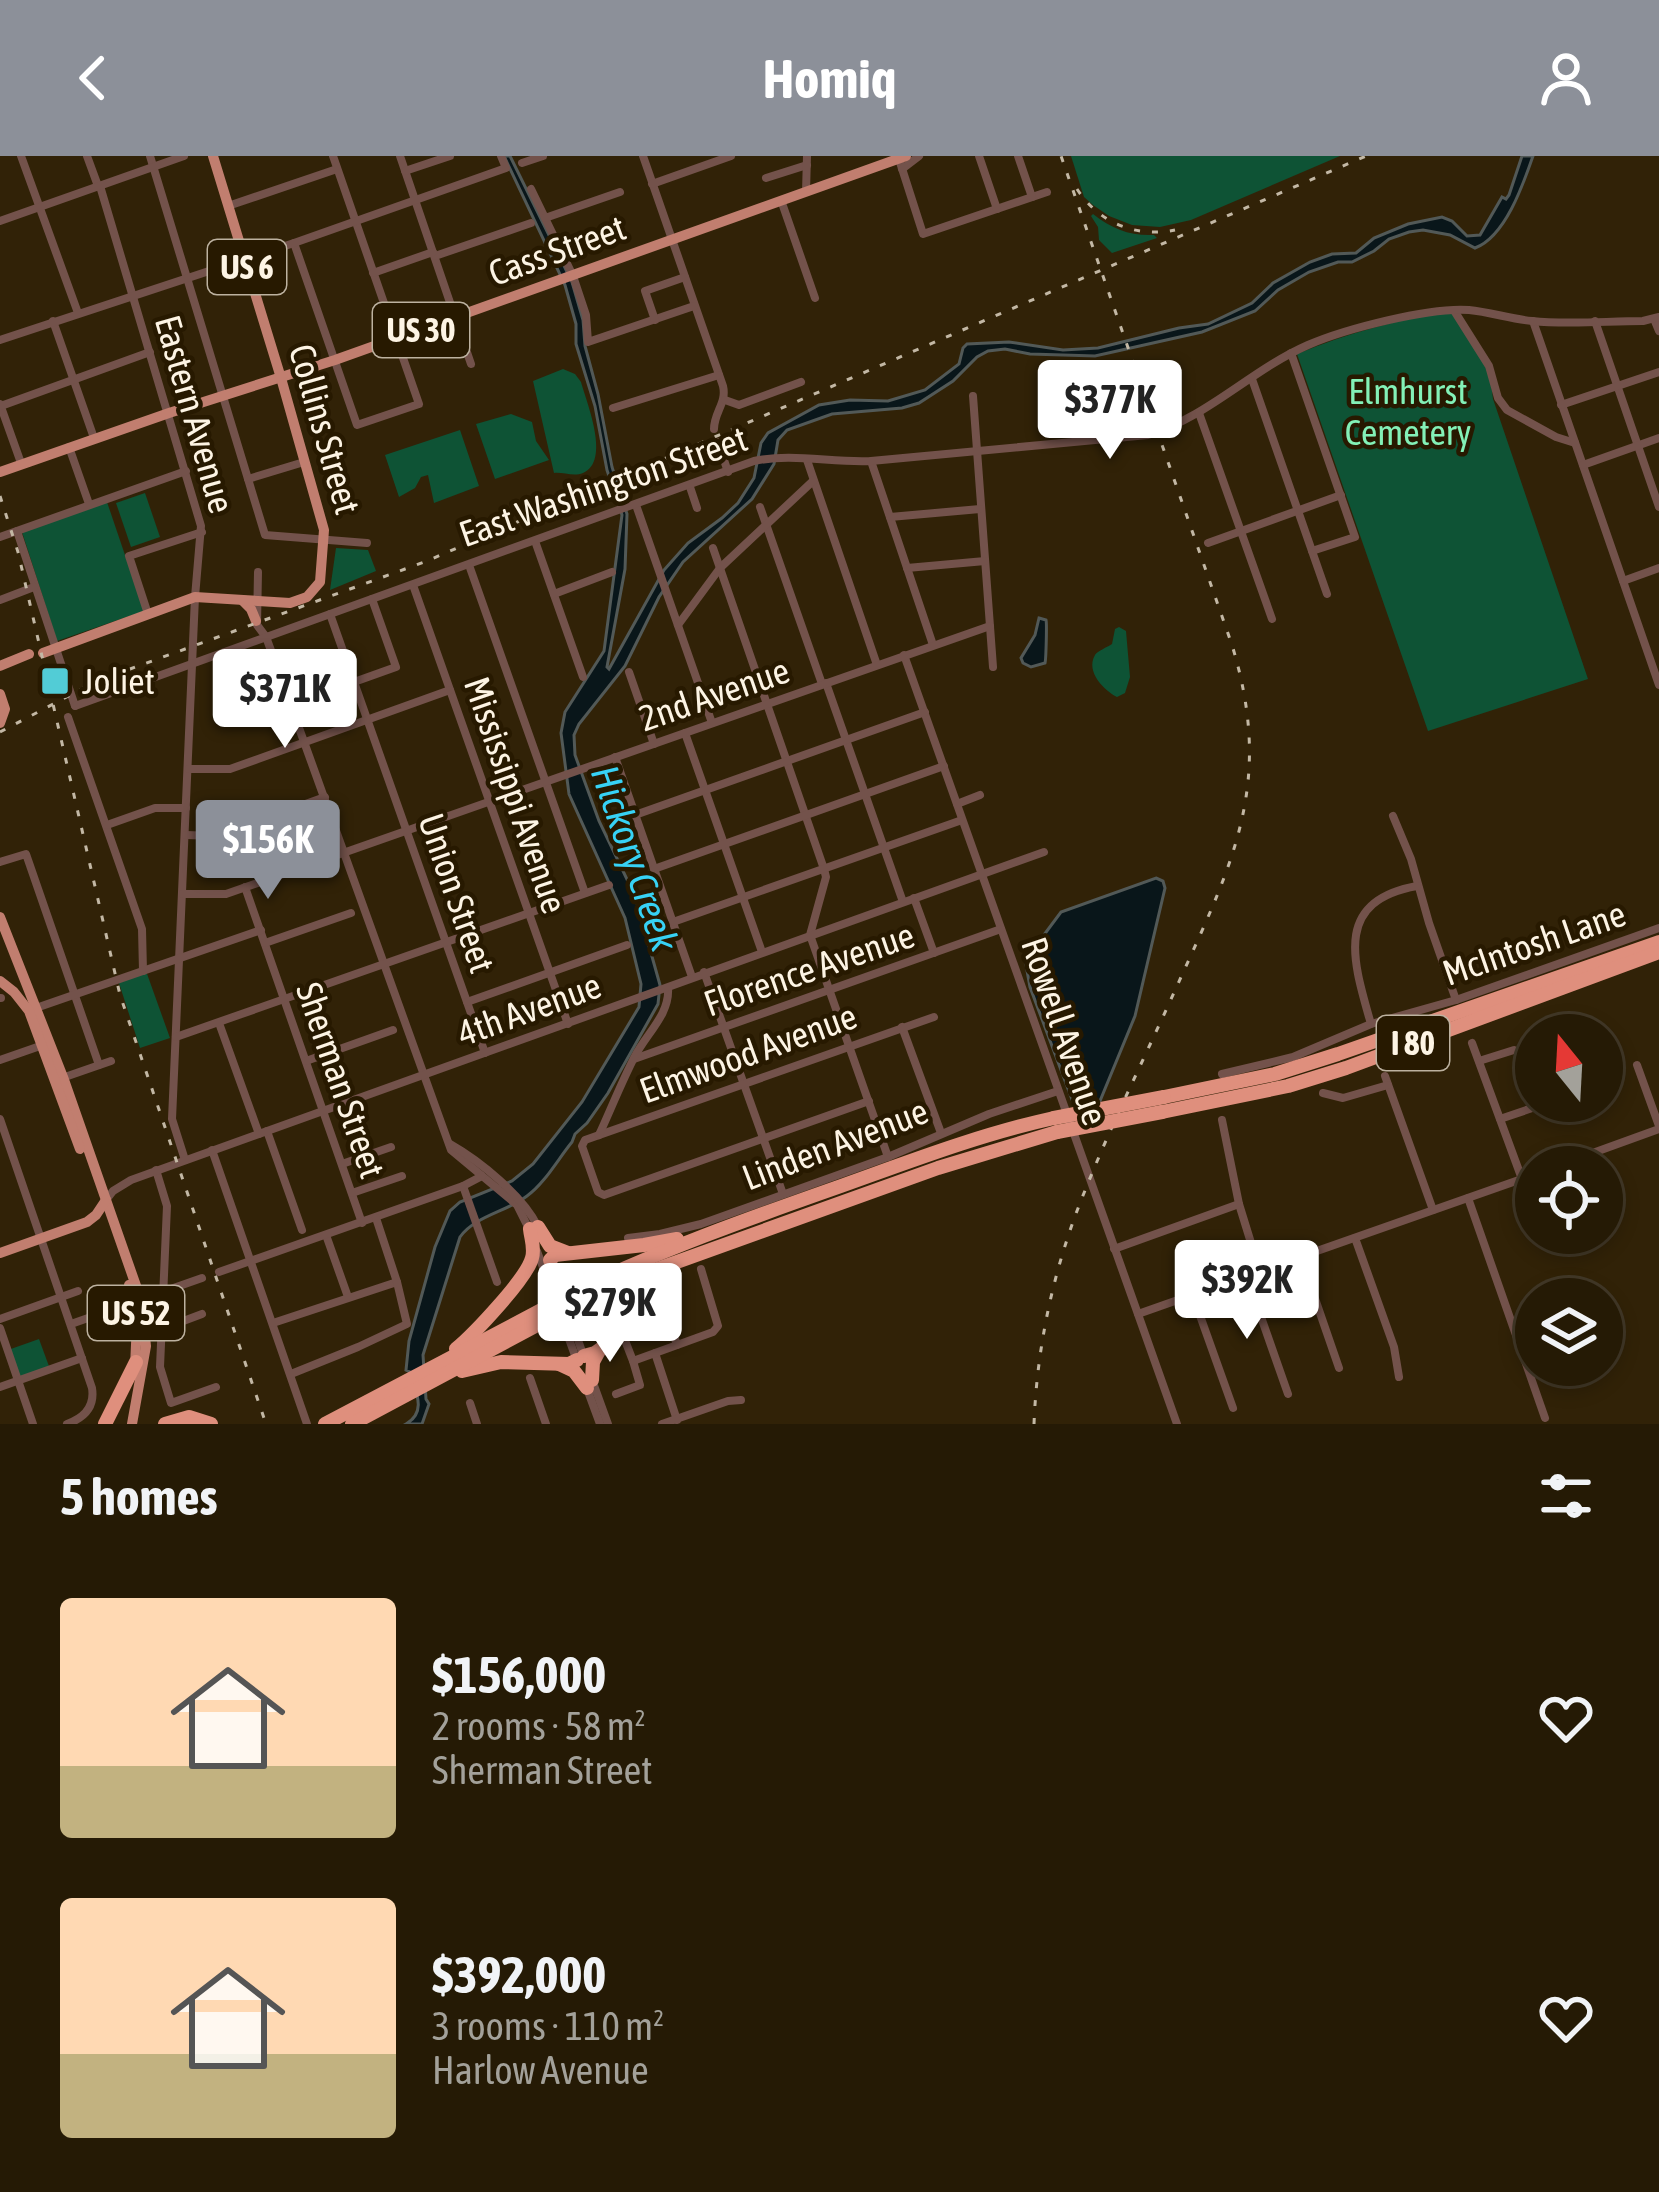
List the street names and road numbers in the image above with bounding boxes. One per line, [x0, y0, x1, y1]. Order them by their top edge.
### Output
street label: Cass Street [483, 206, 631, 294]
road number: US 6 [208, 240, 286, 294]
road number: US 30 [373, 303, 469, 357]
street label: Eastern Avenue [147, 310, 243, 518]
street label: Collins Street [281, 339, 369, 519]
street label: East Washington Street [454, 417, 752, 555]
street label: 2nd Avenue [633, 649, 795, 739]
street label: Mississippi Avenue [456, 671, 576, 919]
street label: Union Street [410, 808, 504, 978]
street label: McIntosh Lane [1437, 892, 1631, 994]
street label: Florence Avenue [698, 913, 920, 1025]
street label: Rowell Avenue [1013, 932, 1117, 1130]
street label: 4th Avenue [452, 964, 606, 1054]
street label: Sherman Street [288, 977, 394, 1183]
street label: Elmwood Avenue [634, 994, 862, 1112]
road number: I 80 [1377, 1016, 1449, 1070]
street label: Linden Avenue [736, 1089, 934, 1199]
road number: US 52 [88, 1286, 184, 1340]

